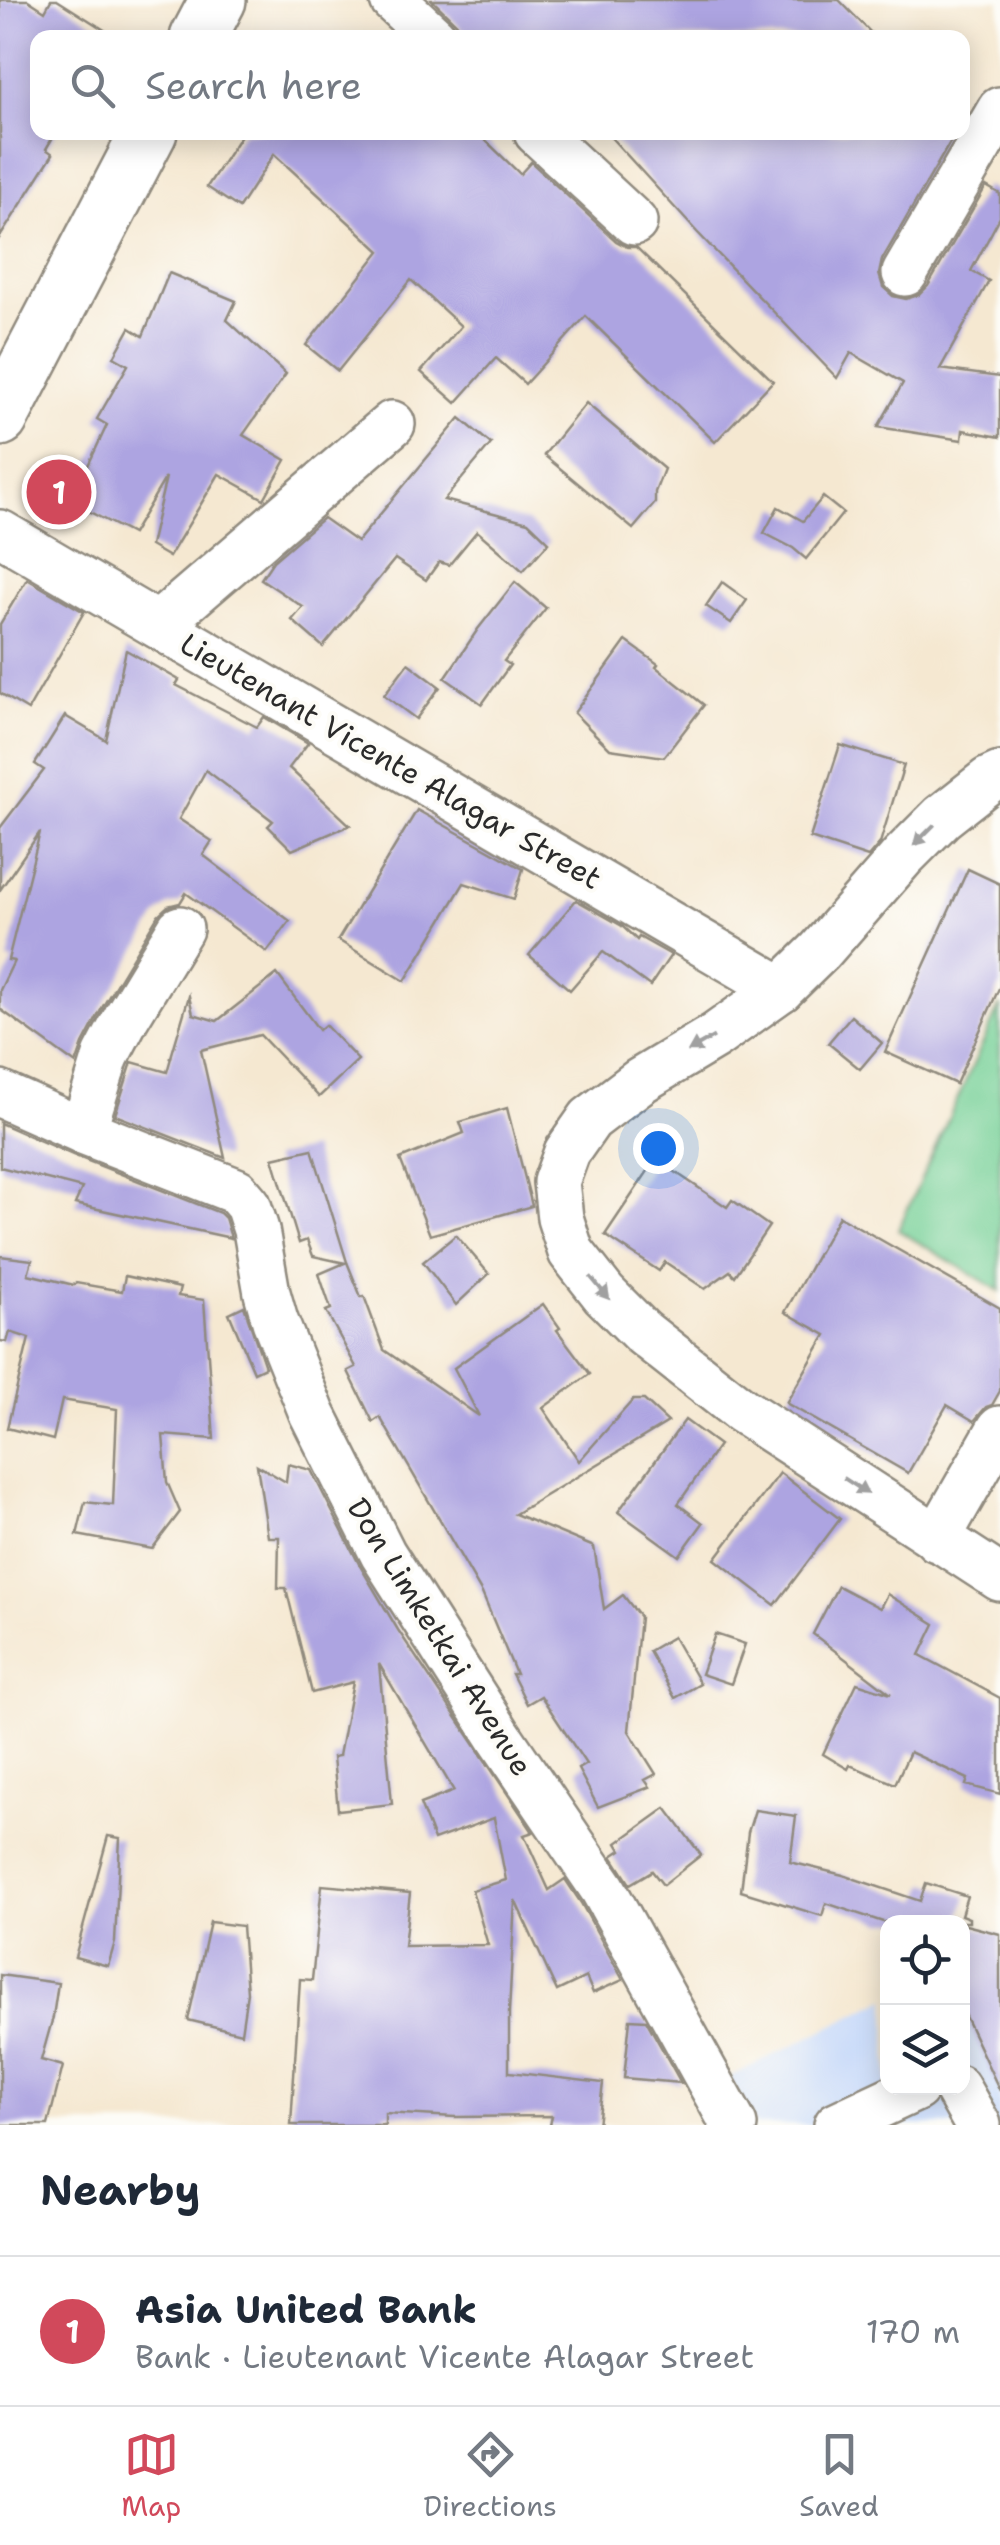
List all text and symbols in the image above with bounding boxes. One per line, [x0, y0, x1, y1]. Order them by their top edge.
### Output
search box [30, 30, 970, 140]
icon: search [65, 58, 120, 113]
text: Search here [145, 60, 362, 111]
pin: 1 [27, 454, 92, 530]
street label: Lieutenant Vicente Alagar Street [173, 623, 609, 899]
one-way arrow [912, 823, 936, 847]
one-way arrow [687, 1035, 715, 1052]
your location [633, 1123, 684, 1174]
one-way arrow [589, 1275, 611, 1300]
one-way arrow [843, 1477, 870, 1495]
street label: Don Limketkai Avenue [338, 1490, 542, 1784]
map controls [880, 1915, 970, 2095]
button: locate [880, 1915, 970, 2005]
button: layers [880, 2005, 970, 2095]
text: Nearby [40, 2162, 200, 2218]
text: Asia United Bank [135, 2284, 477, 2335]
text: 1 [65, 2310, 80, 2353]
text: 170 m [866, 2310, 960, 2353]
text: Bank · Lieutenant Vicente Alagar Street [135, 2335, 754, 2378]
tab: Map [121, 2427, 181, 2525]
tab: Directions [424, 2427, 557, 2525]
tab: Saved [799, 2427, 879, 2525]

